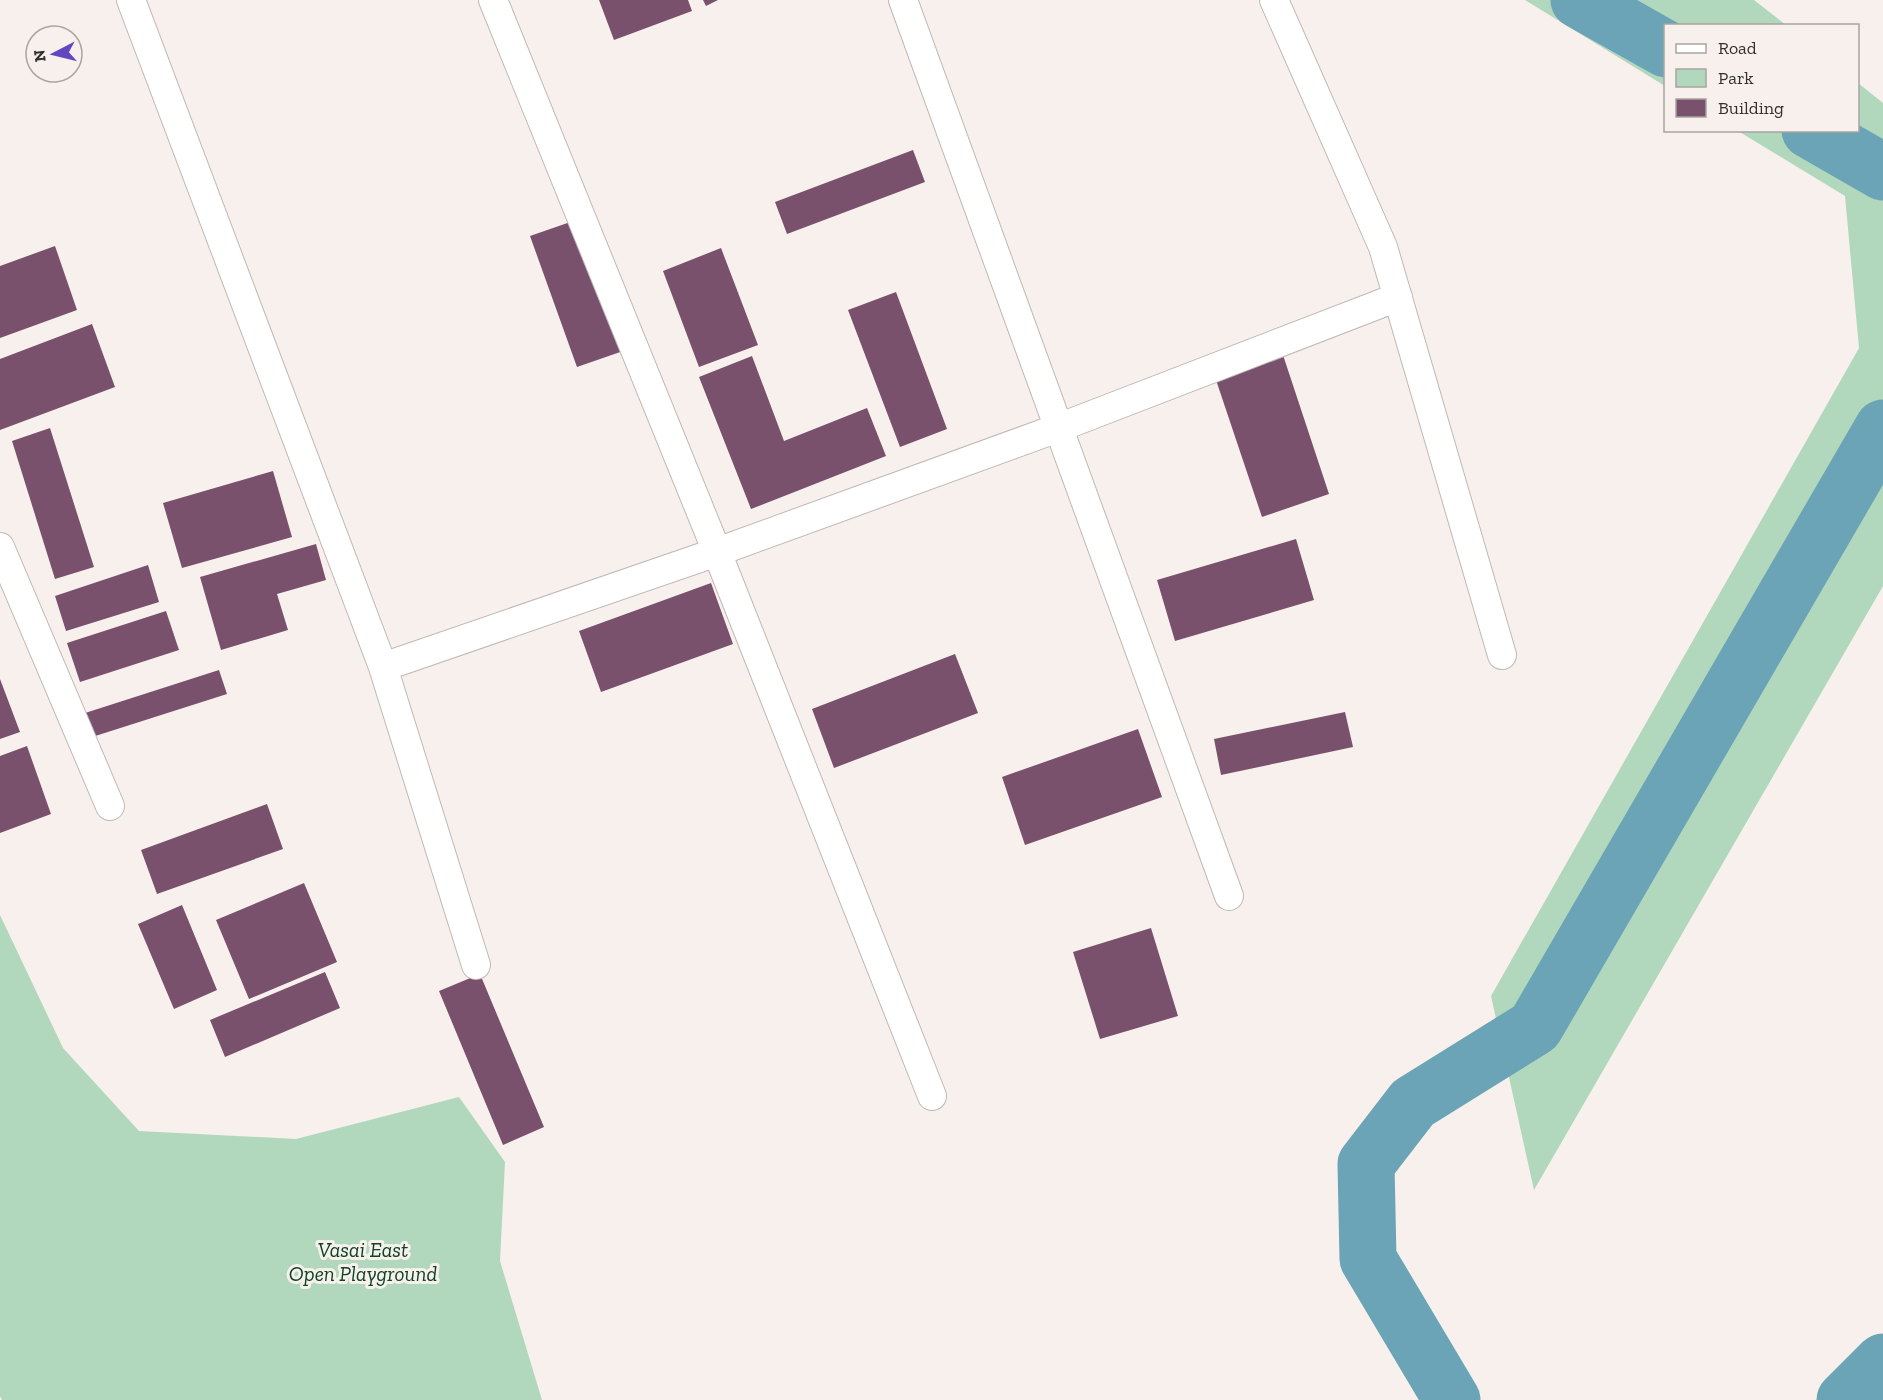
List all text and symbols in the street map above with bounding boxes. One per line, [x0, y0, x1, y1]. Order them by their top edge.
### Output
north arrow [24, 24, 84, 84]
legend [1664, 24, 1859, 132]
text: Road [1718, 37, 1757, 59]
text: N [29, 49, 50, 63]
text: Park [1718, 67, 1754, 89]
text: Building [1718, 97, 1784, 119]
park label: Vasai East Open Playground [289, 1237, 437, 1286]

